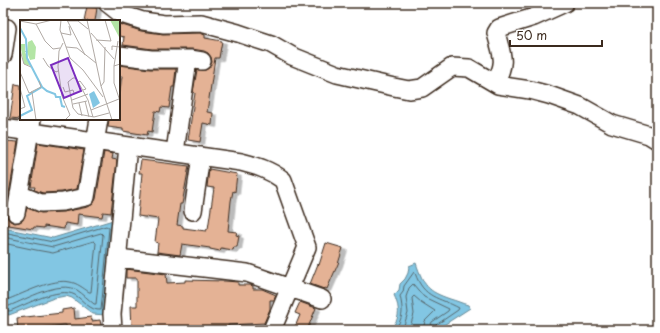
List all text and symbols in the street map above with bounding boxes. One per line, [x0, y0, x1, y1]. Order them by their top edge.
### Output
inset map [20, 20, 120, 120]
scale bar [510, 22, 602, 48]
text: 50 m [516, 26, 547, 44]

